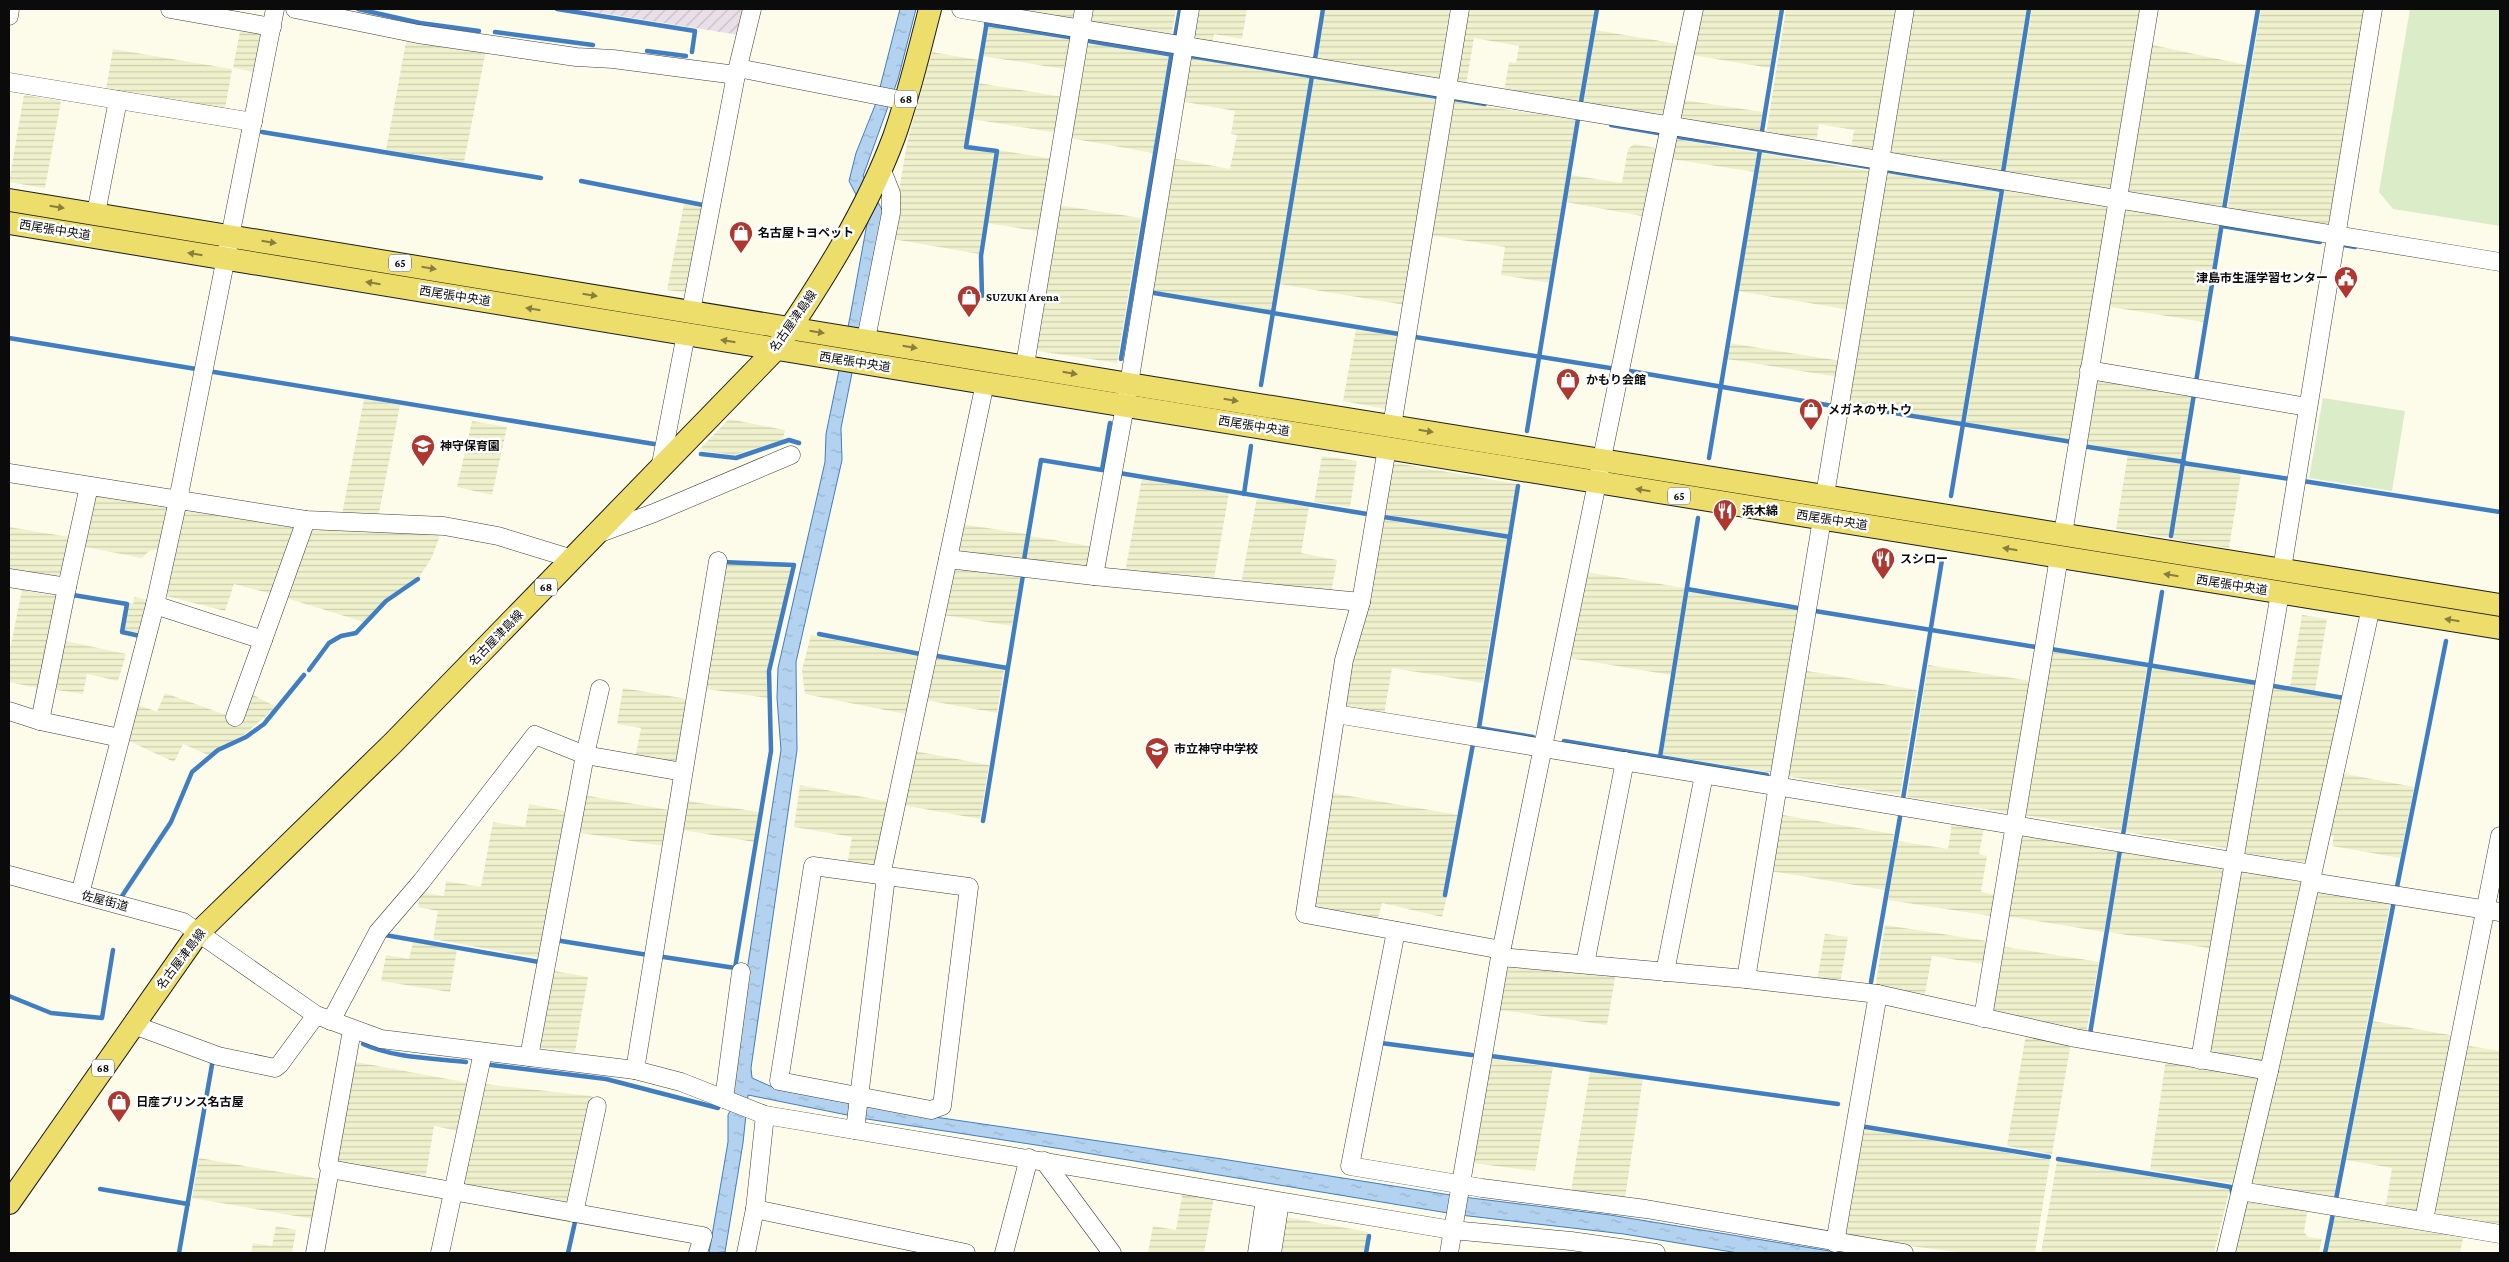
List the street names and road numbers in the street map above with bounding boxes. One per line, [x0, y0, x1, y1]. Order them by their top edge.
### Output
road number: 68 [895, 90, 917, 108]
street label: 西尾張中央道 [18, 217, 92, 243]
road number: 65 [389, 254, 411, 272]
street label: 西尾張中央道 [418, 283, 492, 309]
street label: 名古屋津島線 [767, 287, 819, 355]
street label: 西尾張中央道 [818, 349, 892, 375]
street label: 西尾張中央道 [1217, 413, 1291, 439]
road number: 65 [1668, 488, 1690, 504]
street label: 西尾張中央道 [1795, 507, 1869, 533]
street label: 西尾張中央道 [2195, 572, 2269, 598]
road number: 68 [535, 578, 557, 596]
street label: 名古屋津島線 [466, 607, 526, 669]
street label: 佐屋街道 [80, 888, 130, 914]
street label: 名古屋津島線 [154, 926, 208, 992]
road number: 68 [92, 1060, 114, 1076]

